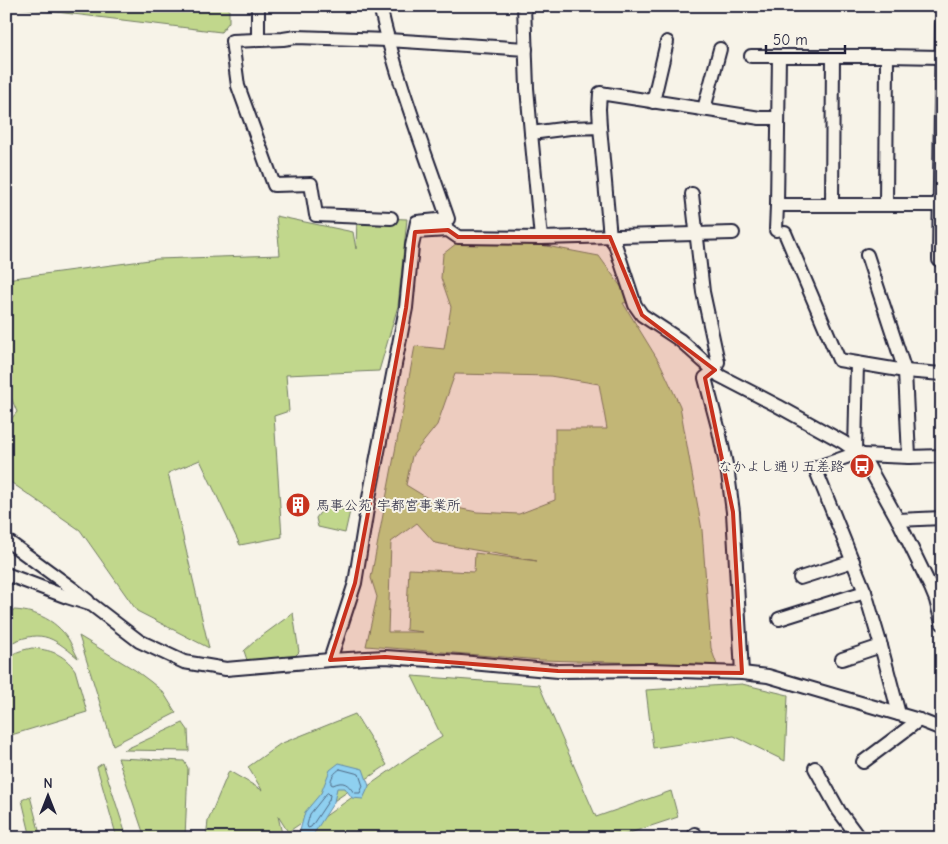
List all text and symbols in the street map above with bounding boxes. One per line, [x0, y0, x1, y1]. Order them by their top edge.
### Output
scale bar [766, 22, 844, 54]
text: 50 m [773, 31, 808, 49]
bus stop icon: なかよし通り五差路 [849, 453, 875, 479]
place label: なかよし通り五差路 [719, 458, 844, 475]
building icon: 馬事公苑 宇都宮事業所 [285, 492, 311, 518]
place label: 馬事公苑 宇都宮事業所 [316, 497, 461, 514]
north arrow [22, 772, 72, 822]
text: N [43, 775, 53, 792]

